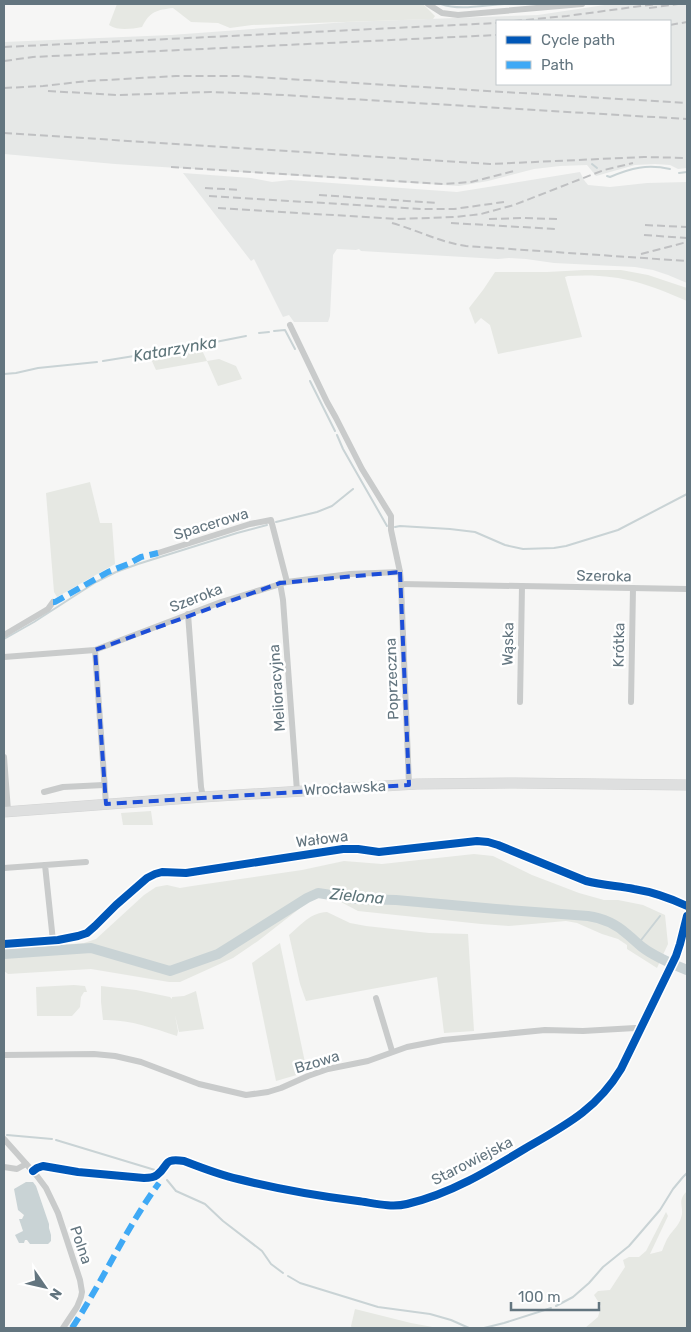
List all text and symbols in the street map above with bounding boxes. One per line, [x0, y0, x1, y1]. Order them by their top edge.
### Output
legend [496, 20, 671, 85]
text: Cycle path [541, 31, 615, 49]
text: Path [541, 56, 574, 74]
water label: Katarzynka [132, 332, 218, 366]
street label: Spacerowa [171, 504, 251, 544]
street label: Szeroka [576, 567, 632, 585]
street label: Szeroka [167, 580, 225, 616]
street label: Wąska [499, 622, 517, 666]
street label: Krótka [610, 622, 628, 668]
street label: Poprzeczna [382, 638, 402, 720]
street label: Melioracyjna [265, 644, 289, 732]
street label: Wrocławska [304, 777, 386, 799]
street label: Wałowa [295, 827, 349, 851]
water label: Zielona [328, 884, 385, 908]
street label: Bzowa [292, 1047, 342, 1077]
street label: Starowiejska [428, 1133, 516, 1189]
street label: Polna [66, 1224, 96, 1266]
north arrow [20, 1262, 70, 1312]
scale bar [511, 1280, 598, 1312]
text: N [45, 1285, 65, 1303]
text: 100 m [518, 1288, 560, 1306]

